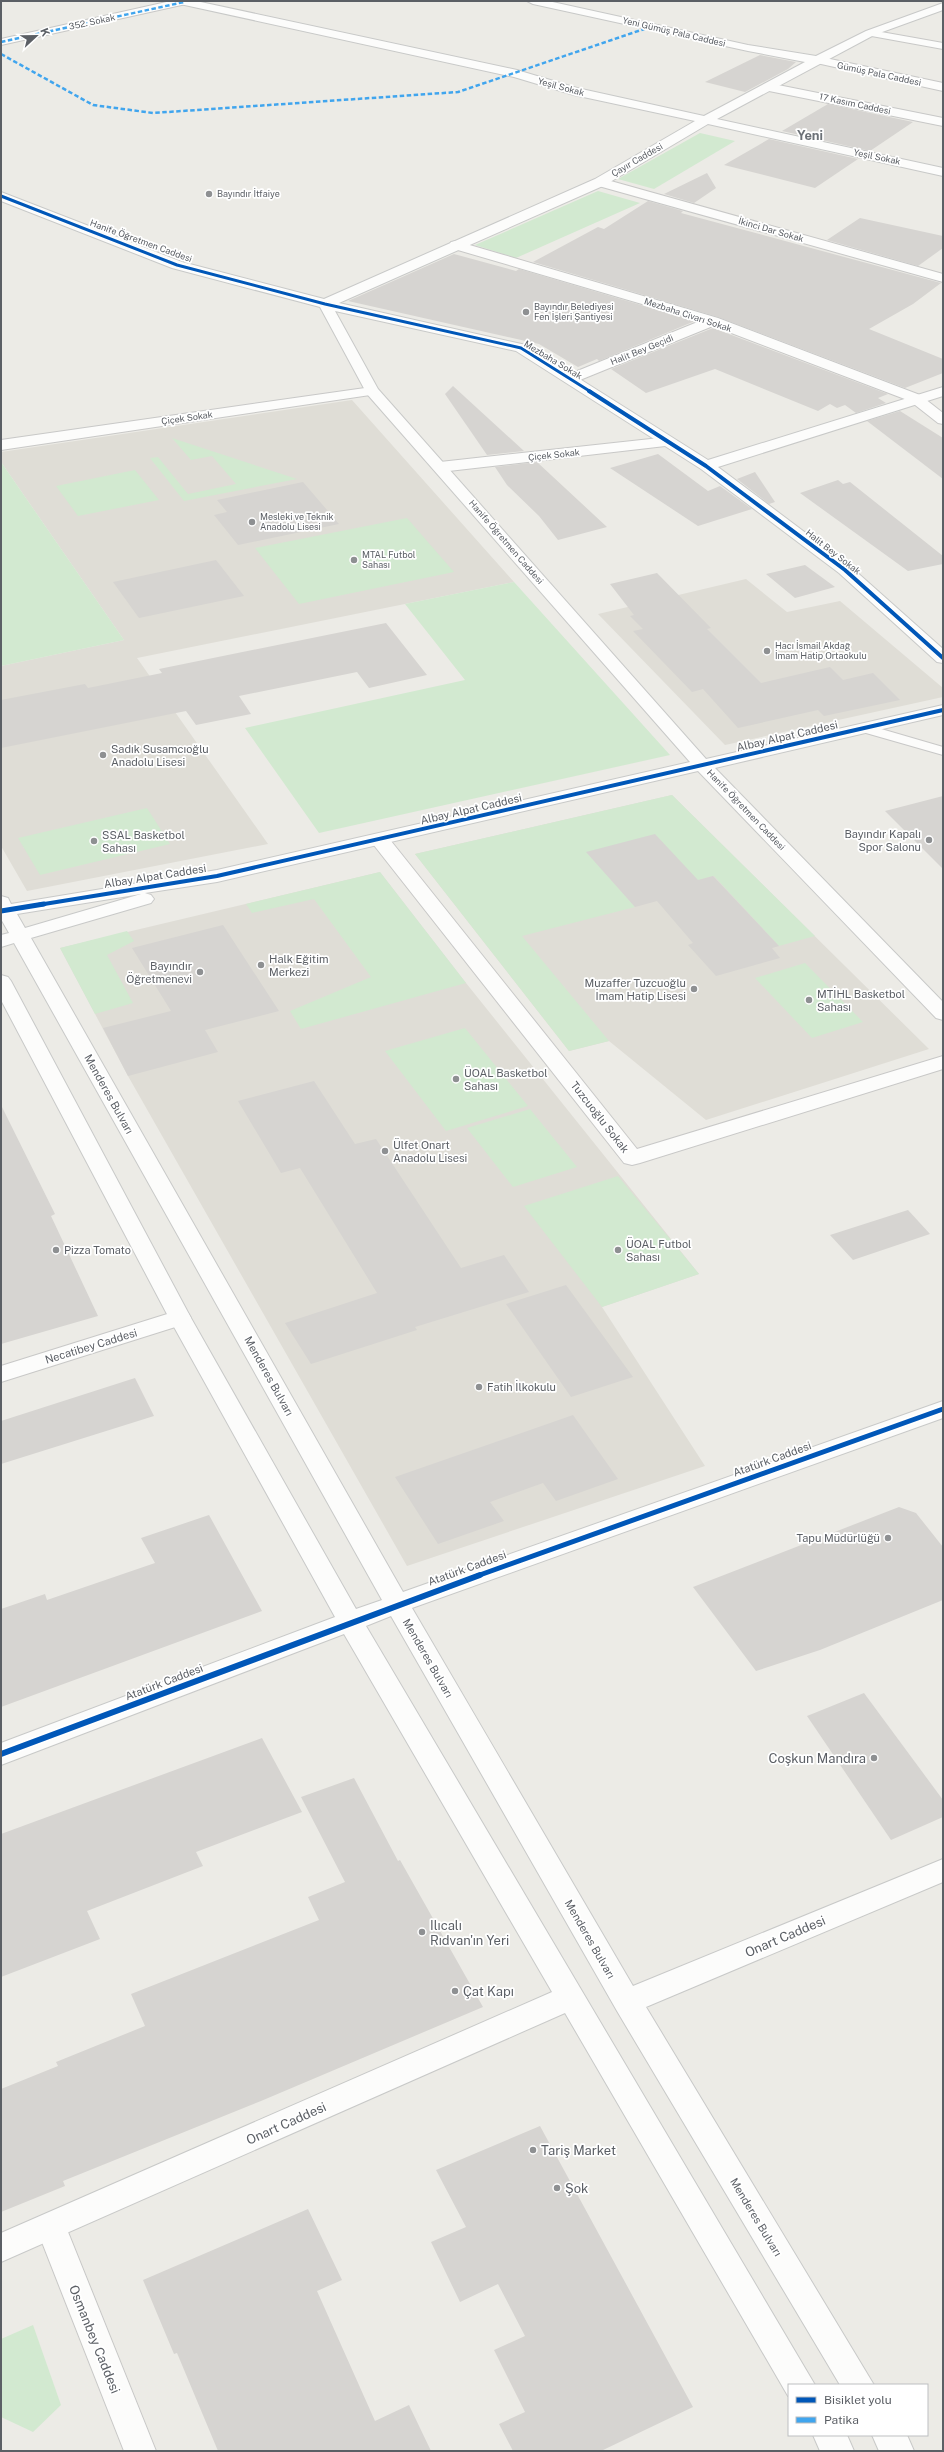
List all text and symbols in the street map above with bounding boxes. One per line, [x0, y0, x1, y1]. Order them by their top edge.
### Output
street label: 352. Sokak [68, 11, 116, 32]
street label: Yeni Gümüş Pala Caddesi [622, 14, 727, 49]
north arrow [16, 16, 56, 56]
text: K [38, 26, 52, 38]
street label: Gümüş Pala Caddesi [836, 59, 922, 88]
street label: Yeşil Sokak [537, 75, 586, 98]
street label: 17 Kasım Caddesi [818, 91, 892, 116]
district label: Yeni [797, 128, 823, 143]
street label: Çayır Caddesi [609, 140, 664, 179]
street label: Yeşil Sokak [853, 146, 902, 167]
place label: Bayındır İtfaiye [217, 188, 280, 199]
marker: Bayındır İtfaiye [204, 189, 214, 199]
street label: İkinci Dar Sokak [737, 215, 805, 244]
street label: Hanife Öğretmen Caddesi [89, 217, 194, 264]
street label: Mezbaha Civarı Sokak [643, 295, 733, 334]
place label: Bayındır Belediyesi Fen İşleri Şantiyesi [534, 301, 613, 322]
marker: Bayındır Belediyesi Fen İşleri Şantiyesi [521, 307, 531, 317]
street label: Halit Bey Geçidi [609, 332, 675, 367]
street label: Mezbaha Sokak [522, 338, 584, 381]
street label: Çiçek Sokak [161, 408, 213, 427]
street label: Çiçek Sokak [528, 446, 580, 463]
street label: Hanife Öğretmen Caddesi [467, 497, 546, 586]
place label: Mesleki ve Teknik Anadolu Lisesi [260, 511, 334, 532]
marker: Mesleki ve Teknik Anadolu Lisesi [247, 517, 257, 527]
street label: Halit Bey Sokak [804, 527, 863, 576]
place label: MTAL Futbol Sahası [362, 549, 416, 570]
marker: MTAL Futbol Sahası [349, 555, 359, 565]
place label: Hacı İsmail Akdağ İmam Hatip Ortaokulu [775, 640, 867, 661]
marker: Hacı İsmail Akdağ İmam Hatip Ortaokulu [762, 646, 772, 656]
street label: Albay Alpat Caddesi [735, 719, 839, 753]
place label: Sadık Susamcıoğlu Anadolu Lisesi [111, 743, 209, 768]
marker: Sadık Susamcıoğlu Anadolu Lisesi [98, 750, 108, 760]
street label: Hanife Öğretmen Caddesi [705, 767, 788, 852]
street label: Albay Alpat Caddesi [419, 792, 523, 826]
place label: Bayındır Kapalı Spor Salonu [844, 828, 921, 853]
place label: SSAL Basketbol Sahası [102, 829, 185, 854]
marker: Bayındır Kapalı Spor Salonu [924, 835, 934, 845]
marker: SSAL Basketbol Sahası [89, 836, 99, 846]
street label: Albay Alpat Caddesi [103, 862, 207, 890]
place label: Halk Eğitim Merkezi [269, 953, 328, 978]
place label: Bayındır Öğretmenevi [126, 960, 192, 985]
marker: Halk Eğitim Merkezi [256, 960, 266, 970]
marker: Bayındır Öğretmenevi [195, 967, 205, 977]
place label: Muzaffer Tuzcuoğlu İmam Hatip Lisesi [585, 977, 686, 1002]
marker: Muzaffer Tuzcuoğlu İmam Hatip Lisesi [689, 984, 699, 994]
place label: MTİHL Basketbol Sahası [817, 987, 905, 1013]
marker: MTİHL Basketbol Sahası [804, 995, 814, 1005]
street label: Menderes Bulvarı [82, 1052, 136, 1136]
place label: ÜOAL Basketbol Sahası [464, 1066, 548, 1092]
marker: ÜOAL Basketbol Sahası [451, 1074, 461, 1084]
street label: Tuzcuoğlu Sokak [568, 1079, 632, 1155]
place label: Ülfet Onart Anadolu Lisesi [393, 1138, 467, 1164]
marker: Ülfet Onart Anadolu Lisesi [380, 1146, 390, 1156]
place label: ÜOAL Futbol Sahası [626, 1237, 691, 1263]
place label: Pizza Tomato [64, 1244, 131, 1256]
marker: Pizza Tomato [51, 1245, 61, 1255]
marker: ÜOAL Futbol Sahası [613, 1245, 623, 1255]
street label: Necatibey Caddesi [43, 1326, 139, 1366]
street label: Menderes Bulvarı [242, 1334, 296, 1418]
place label: Fatih İlkokulu [487, 1380, 556, 1393]
marker: Fatih İlkokulu [474, 1382, 484, 1392]
street label: Atatürk Caddesi [731, 1439, 813, 1479]
place label: Tapu Müdürlüğü [796, 1532, 880, 1544]
marker: Tapu Müdürlüğü [883, 1533, 893, 1543]
street label: Atatürk Caddesi [426, 1548, 508, 1588]
street label: Menderes Bulvarı [401, 1616, 455, 1700]
street label: Atatürk Caddesi [123, 1662, 205, 1702]
place label: Coşkun Mandıra [768, 1751, 866, 1766]
marker: Coşkun Mandıra [869, 1753, 879, 1763]
street label: Menderes Bulvarı [563, 1897, 617, 1981]
street label: Onart Caddesi [743, 1913, 828, 1960]
place label: Ilıcalı Rıdvan'ın Yeri [430, 1918, 509, 1948]
marker: Ilıcalı Rıdvan'ın Yeri [417, 1927, 427, 1937]
place label: Çat Kapı [463, 1984, 514, 1999]
marker: Çat Kapı [450, 1986, 460, 1996]
street label: Onart Caddesi [244, 2099, 328, 2148]
place label: Tariş Market [541, 2143, 616, 2158]
marker: Tariş Market [528, 2145, 538, 2155]
street label: Menderes Bulvarı [728, 2176, 784, 2258]
place label: Şok [565, 2181, 588, 2196]
marker: Şok [552, 2183, 562, 2193]
street label: Osmanbey Caddesi [66, 2283, 123, 2396]
legend [788, 2384, 928, 2436]
text: Bisiklet yolu [824, 2393, 892, 2407]
text: Patika [824, 2413, 859, 2427]

